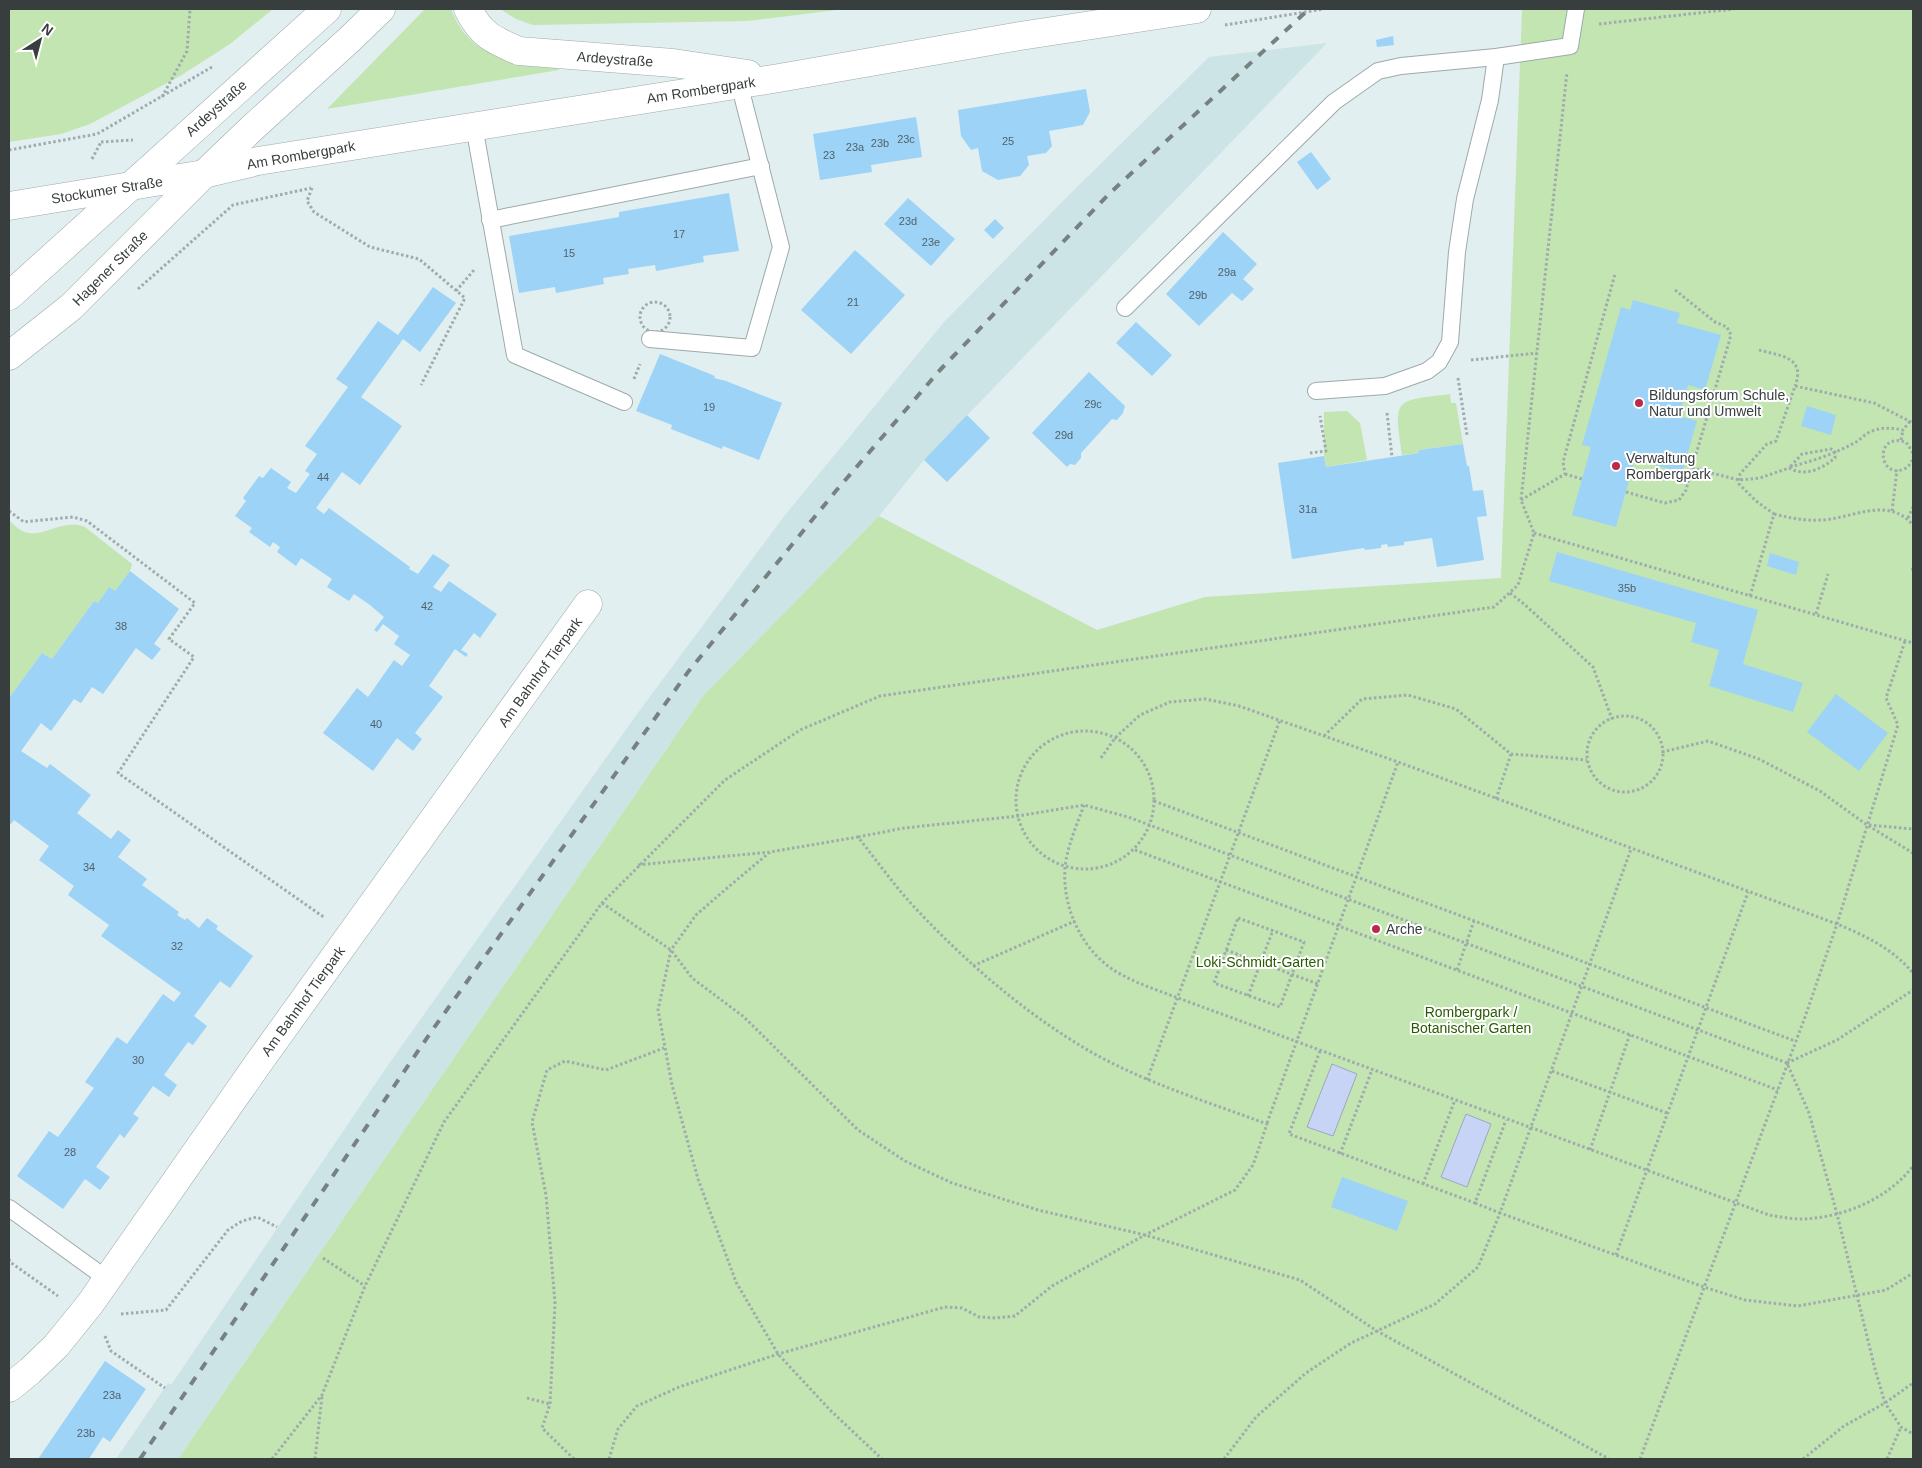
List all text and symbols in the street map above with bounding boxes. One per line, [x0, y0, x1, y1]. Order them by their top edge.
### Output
north arrow [15, 15, 65, 65]
text: N [39, 20, 56, 39]
street label: Ardeystraße [576, 48, 654, 70]
street label: Am Rombergpark [646, 73, 757, 106]
street label: Ardeystraße [182, 76, 250, 139]
house number: 23c [897, 133, 915, 145]
house number: 25 [1002, 135, 1014, 147]
street label: Am Rombergpark [246, 137, 357, 172]
house number: 23b [871, 137, 889, 149]
house number: 23a [846, 141, 865, 153]
house number: 23 [823, 149, 835, 161]
street label: Stockumer Straße [50, 173, 164, 207]
house number: 23d [899, 215, 917, 227]
street label: Hagener Straße [69, 227, 151, 309]
house number: 17 [673, 228, 685, 240]
house number: 23e [922, 236, 940, 248]
house number: 15 [563, 247, 575, 259]
house number: 29a [1218, 266, 1237, 278]
house number: 29b [1189, 289, 1207, 301]
house number: 21 [847, 296, 859, 308]
place label: Bildungsforum Schule, Natur und Umwelt [1649, 387, 1789, 419]
marker: Bildungsforum Schule, Natur und Umwelt [1633, 397, 1645, 409]
house number: 29c [1084, 398, 1102, 410]
house number: 19 [703, 401, 715, 413]
house number: 29d [1055, 429, 1073, 441]
place label: Verwaltung Rombergpark [1626, 450, 1712, 482]
marker: Verwaltung Rombergpark [1610, 460, 1622, 472]
house number: 44 [317, 471, 329, 483]
house number: 31a [1299, 503, 1318, 515]
house number: 35b [1618, 582, 1636, 594]
house number: 42 [421, 600, 433, 612]
street label: Am Bahnhof Tierpark [495, 613, 586, 730]
house number: 38 [115, 620, 127, 632]
house number: 40 [370, 718, 382, 730]
house number: 34 [83, 861, 95, 873]
place label: Arche [1386, 921, 1423, 937]
marker: Arche [1370, 923, 1382, 935]
house number: 32 [171, 940, 183, 952]
street label: Am Bahnhof Tierpark [258, 942, 349, 1059]
park label: Loki-Schmidt-Garten [1196, 954, 1324, 970]
park label: Rombergpark / Botanischer Garten [1411, 1004, 1531, 1036]
house number: 30 [132, 1054, 144, 1066]
house number: 28 [64, 1146, 76, 1158]
house number: 23a [103, 1389, 122, 1401]
house number: 23b [77, 1427, 95, 1439]

